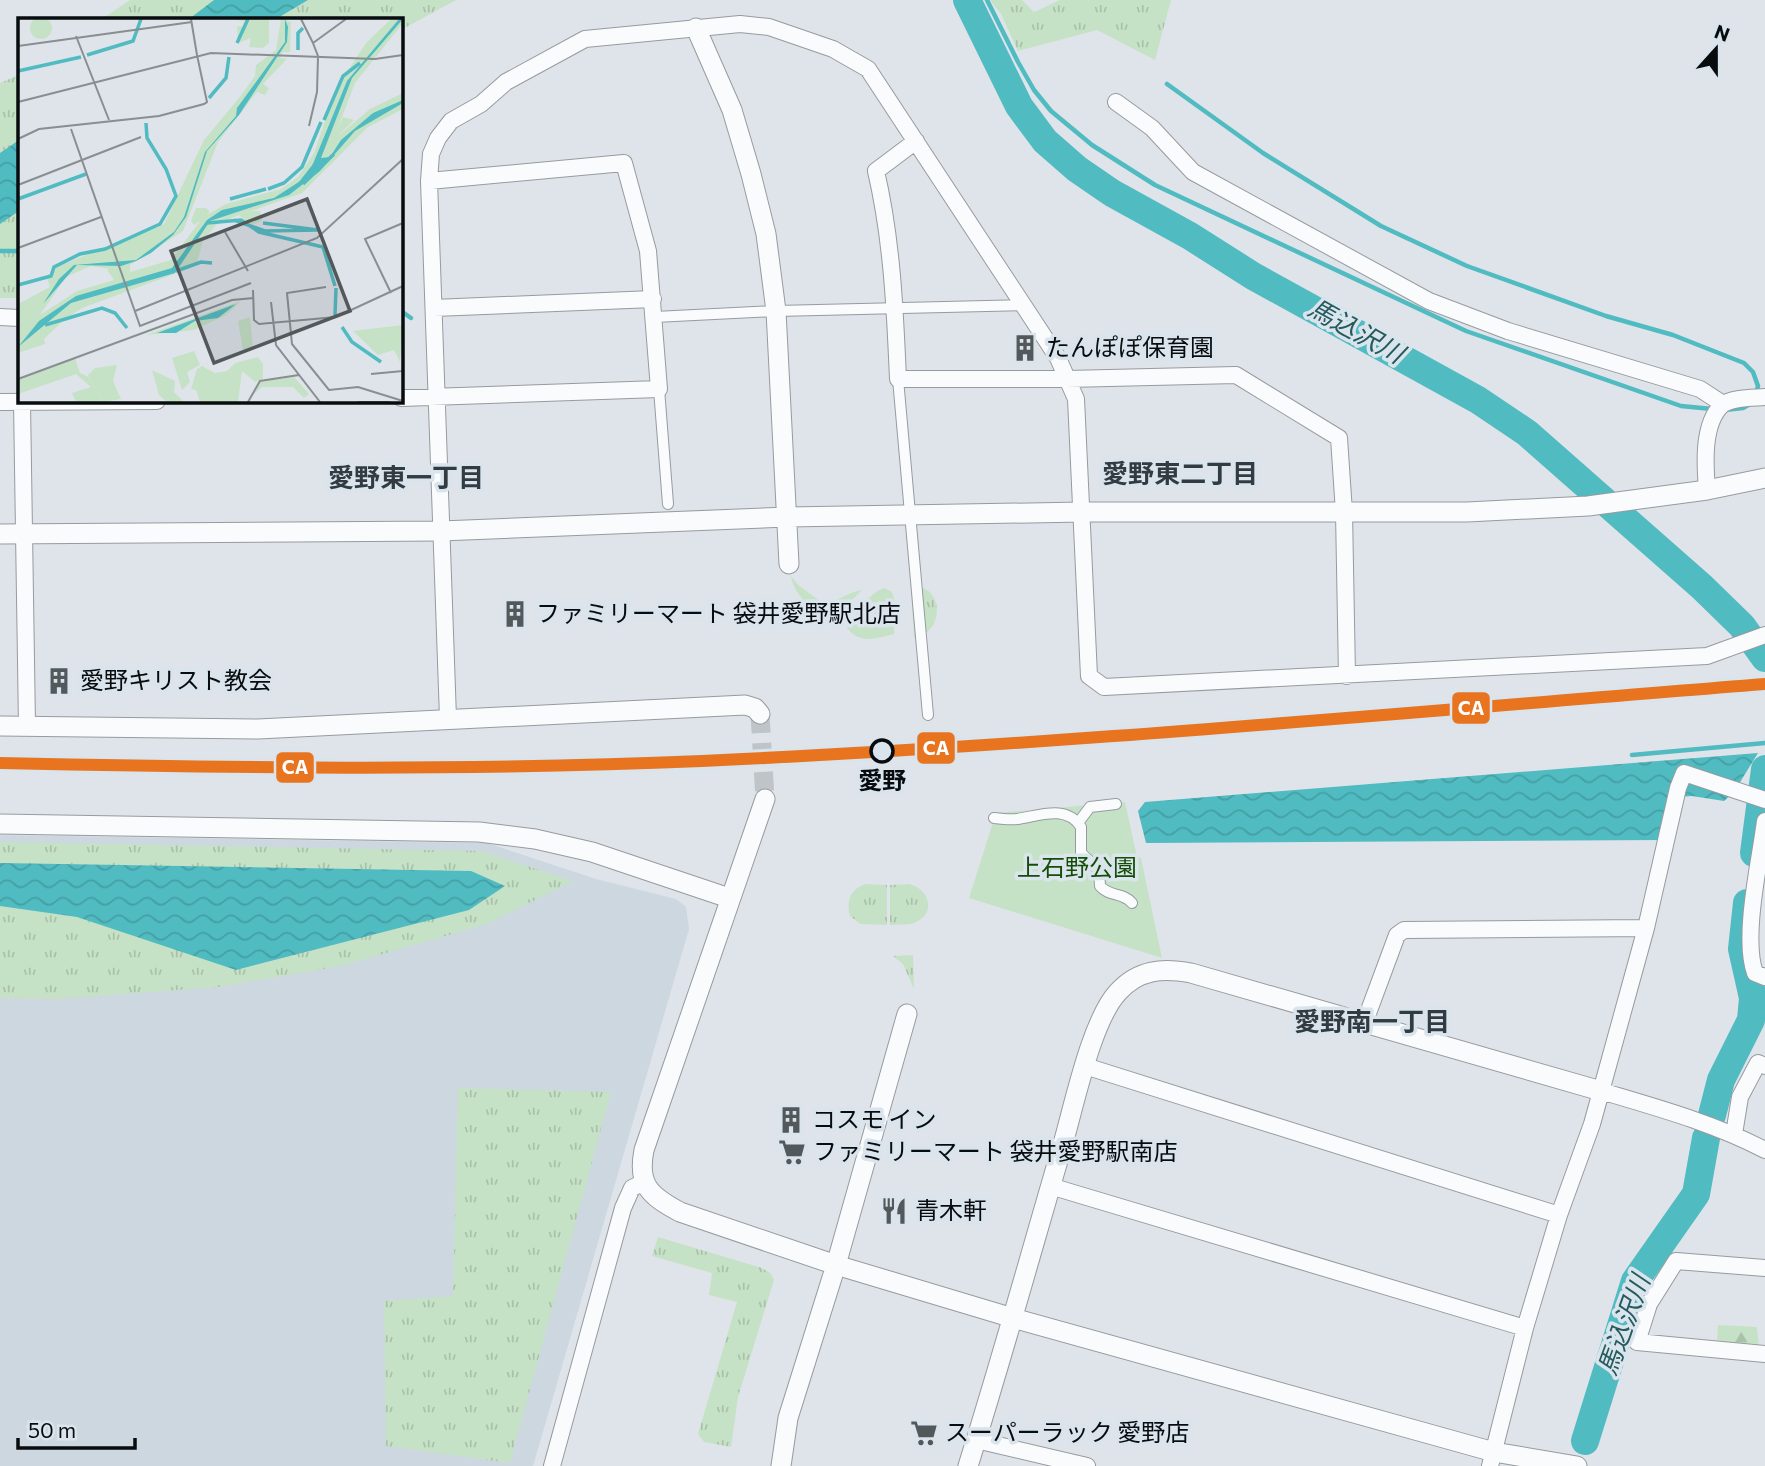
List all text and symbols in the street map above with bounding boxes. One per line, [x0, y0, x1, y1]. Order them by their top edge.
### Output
north arrow [1681, 14, 1751, 84]
inset map [18, 18, 402, 402]
text: N [1711, 19, 1733, 46]
water label: 馬込沢川 [1304, 291, 1412, 370]
place label: たんぽぽ保育園 [1046, 332, 1214, 361]
building icon: たんぽぽ保育園 [1010, 333, 1040, 363]
district label: 愛野東二丁目 [1102, 457, 1258, 488]
district label: 愛野東一丁目 [328, 461, 484, 492]
place label: ファミリーマート 袋井愛野駅北店 [536, 598, 901, 627]
building icon: ファミリーマート 袋井愛野駅北店 [500, 599, 530, 629]
place label: 愛野キリスト教会 [80, 665, 272, 694]
building icon: 愛野キリスト教会 [44, 666, 74, 696]
line badge: CA [1451, 691, 1491, 725]
text: CA [1458, 696, 1485, 719]
line badge: CA [916, 731, 956, 765]
text: CA [923, 736, 950, 759]
marker: 愛野 [870, 739, 894, 763]
line badge: CA [275, 751, 315, 784]
text: CA [282, 755, 309, 778]
place label: 愛野 [858, 765, 906, 794]
park label: 上石野公園 [1017, 852, 1137, 881]
district label: 愛野南一丁目 [1294, 1005, 1450, 1036]
place label: コスモ イン [812, 1104, 937, 1133]
building icon: コスモ イン [776, 1105, 806, 1135]
place label: ファミリーマート 袋井愛野駅南店 [813, 1136, 1178, 1165]
supermarket icon: ファミリーマート 袋井愛野駅南店 [777, 1137, 807, 1167]
place label: 青木軒 [915, 1195, 987, 1224]
restaurant icon: 青木軒 [879, 1196, 909, 1226]
water label: 馬込沢川 [1590, 1268, 1656, 1379]
scale bar [18, 1406, 135, 1450]
text: 50 m [28, 1417, 76, 1442]
place label: スーパーラック 愛野店 [945, 1417, 1189, 1446]
supermarket icon: スーパーラック 愛野店 [909, 1418, 939, 1448]

